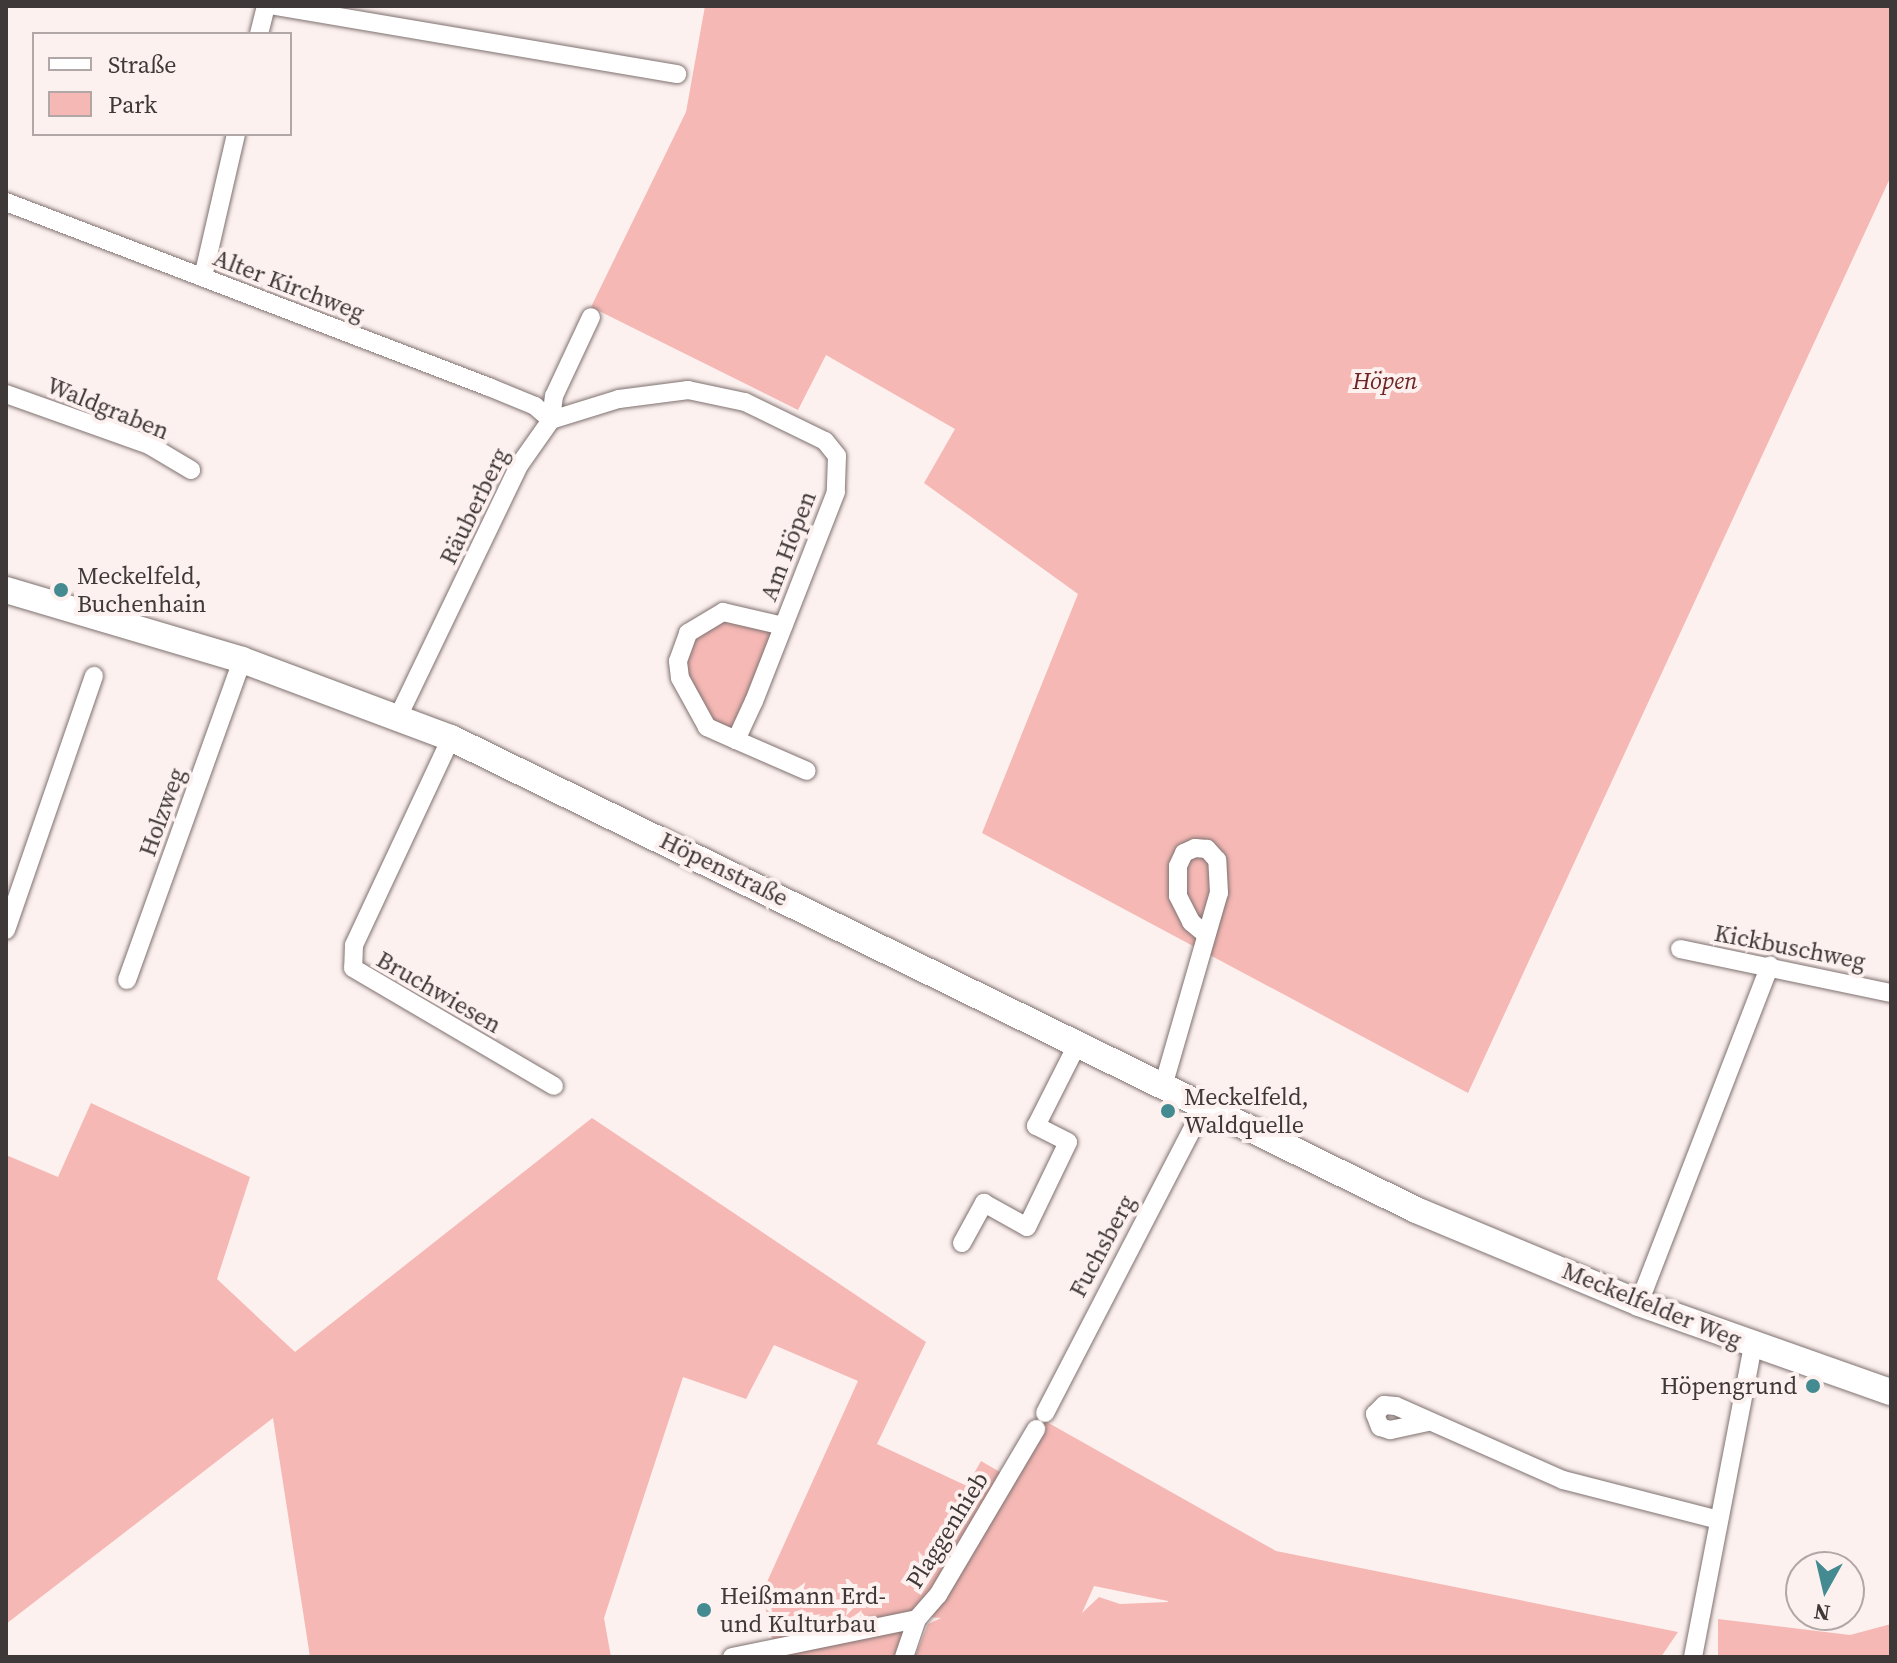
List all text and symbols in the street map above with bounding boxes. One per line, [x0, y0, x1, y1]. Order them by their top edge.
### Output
legend [32, 32, 292, 136]
text: Straße [108, 48, 176, 81]
text: Park [108, 88, 157, 121]
street label: Alter Kirchweg [209, 243, 369, 327]
park label: Höpen [1352, 367, 1418, 395]
street label: Waldgraben [43, 370, 173, 446]
street label: Räuberberg [433, 443, 515, 569]
street label: Am Höpen [754, 487, 822, 605]
place label: Meckelfeld, Buchenhain [77, 562, 206, 618]
marker: Meckelfeld, Buchenhain [52, 581, 70, 599]
street label: Holzweg [133, 764, 191, 860]
street label: Höpenstraße [655, 826, 793, 912]
street label: Kickbuschweg [1712, 918, 1868, 976]
street label: Bruchwiesen [372, 945, 506, 1039]
place label: Meckelfeld, Waldquelle [1184, 1083, 1309, 1139]
marker: Meckelfeld, Waldquelle [1159, 1102, 1177, 1120]
street label: Fuchsberg [1063, 1190, 1141, 1302]
street label: Meckelfelder Weg [1558, 1256, 1746, 1354]
place label: Höpengrund [1660, 1372, 1797, 1400]
marker: Höpengrund [1804, 1377, 1822, 1395]
street label: Plaggenhieb [900, 1467, 994, 1593]
north arrow [1785, 1551, 1865, 1631]
place label: Heißmann Erd- und Kulturbau [720, 1582, 886, 1638]
text: N [1812, 1597, 1832, 1629]
marker: Heißmann Erd- und Kulturbau [695, 1601, 713, 1619]

